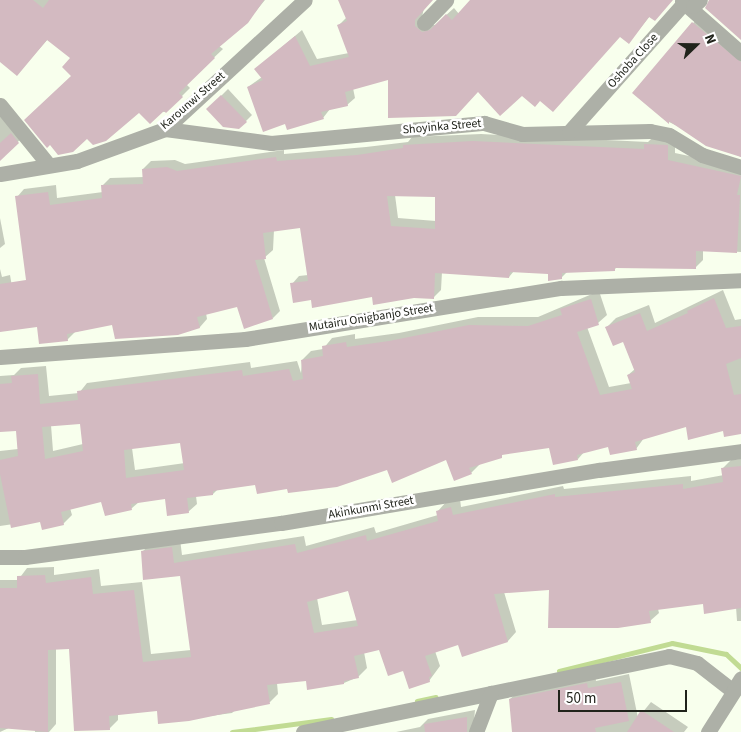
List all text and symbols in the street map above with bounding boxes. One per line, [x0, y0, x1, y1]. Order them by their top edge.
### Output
north arrow [671, 20, 721, 70]
street label: Oshoba Close [605, 31, 661, 91]
text: N [699, 31, 721, 47]
street label: Karounwi Street [158, 69, 228, 133]
street label: Shoyinka Street [402, 116, 482, 138]
street label: Mutairu Onigbanjo Street [308, 301, 434, 335]
street label: Akinkunmi Street [327, 493, 415, 523]
scale bar [561, 680, 690, 712]
text: 50 m [566, 688, 596, 709]

